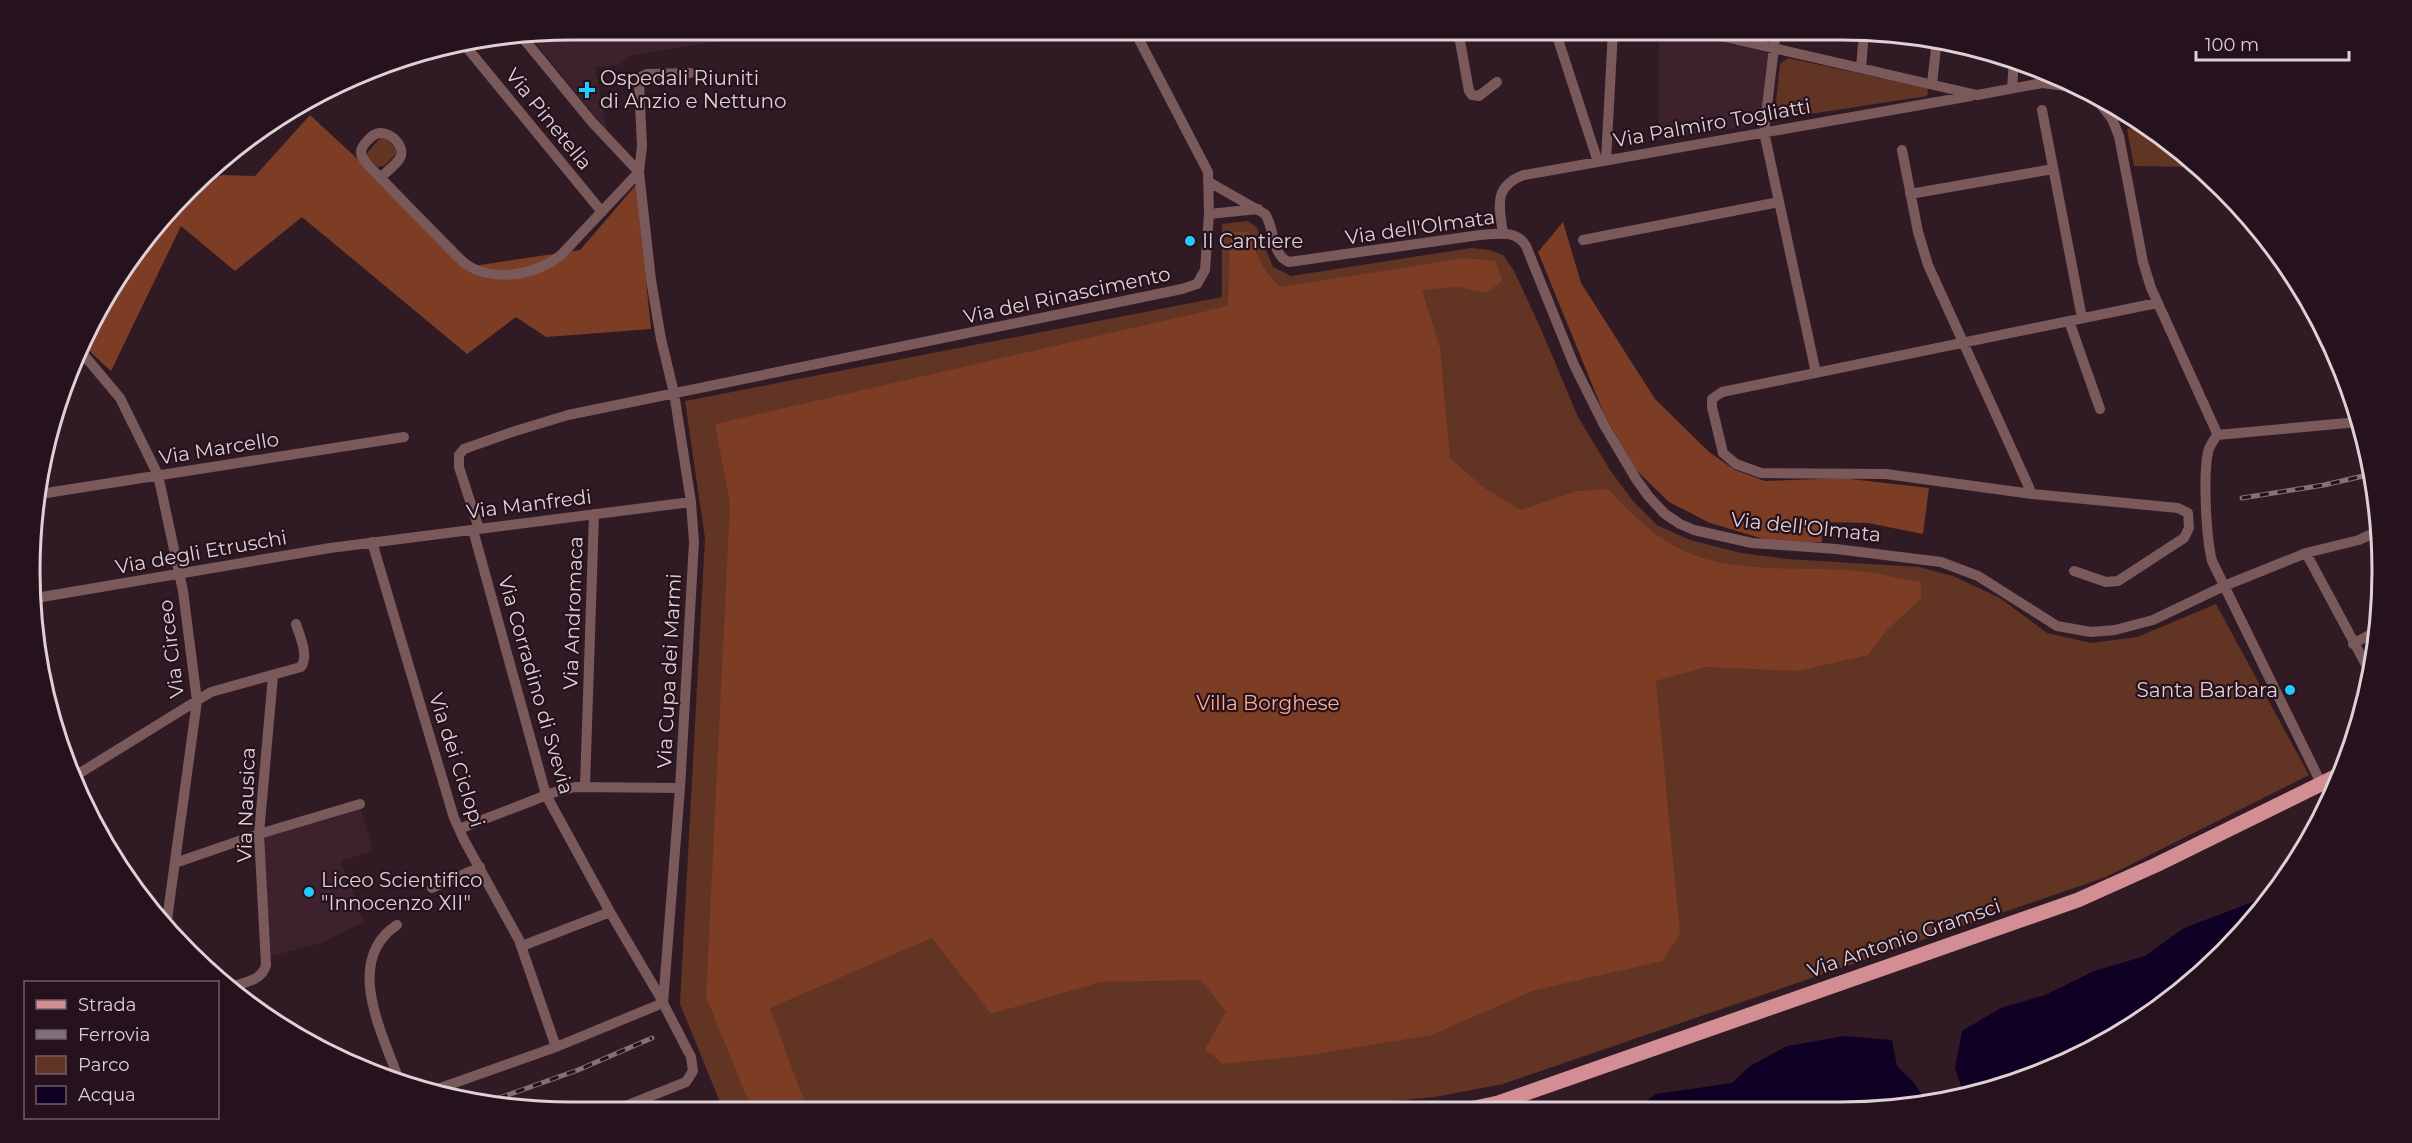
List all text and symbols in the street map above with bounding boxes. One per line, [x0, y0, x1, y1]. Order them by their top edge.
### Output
scale bar [2196, 24, 2349, 62]
text: 100 m [2205, 34, 2259, 56]
street label: Via Pinetella [501, 63, 597, 175]
place label: Ospedali Riuniti di Anzio e Nettuno [600, 66, 787, 113]
marker: Ospedali Riuniti di Anzio e Nettuno [578, 81, 596, 99]
street label: Via Palmiro Togliatti [1611, 94, 1813, 152]
street label: Via dell'Olmata [1344, 205, 1496, 249]
place label: Il Cantiere [1202, 229, 1303, 253]
marker: Il Cantiere [1183, 234, 1197, 248]
street label: Via del Rinascimento [961, 261, 1173, 329]
street label: Via Marcello [157, 427, 281, 469]
street label: Via Manfredi [465, 484, 593, 524]
street label: Via dell'Olmata [1730, 507, 1882, 547]
street label: Via degli Etruschi [113, 525, 289, 579]
street label: Via Andromaca [558, 536, 588, 690]
street label: Via Corradino di Svevia [493, 573, 579, 797]
street label: Via Cupa dei Marmi [652, 573, 686, 769]
street label: Via Circeo [153, 598, 189, 700]
place label: Santa Barbara [2137, 678, 2278, 702]
marker: Santa Barbara [2283, 683, 2297, 697]
street label: Via dei Ciclopi [424, 690, 490, 830]
park label: Villa Borghese [1196, 691, 1340, 715]
street label: Via Nausica [232, 747, 260, 863]
place label: Liceo Scientifico "Innocenzo XII" [321, 868, 483, 915]
marker: Liceo Scientifico "Innocenzo XII" [302, 885, 316, 899]
street label: Via Antonio Gramsci [1804, 894, 2004, 982]
legend [24, 981, 219, 1119]
text: Strada [78, 994, 136, 1016]
text: Ferrovia [78, 1024, 150, 1046]
text: Parco [78, 1054, 130, 1076]
text: Acqua [78, 1084, 136, 1106]

